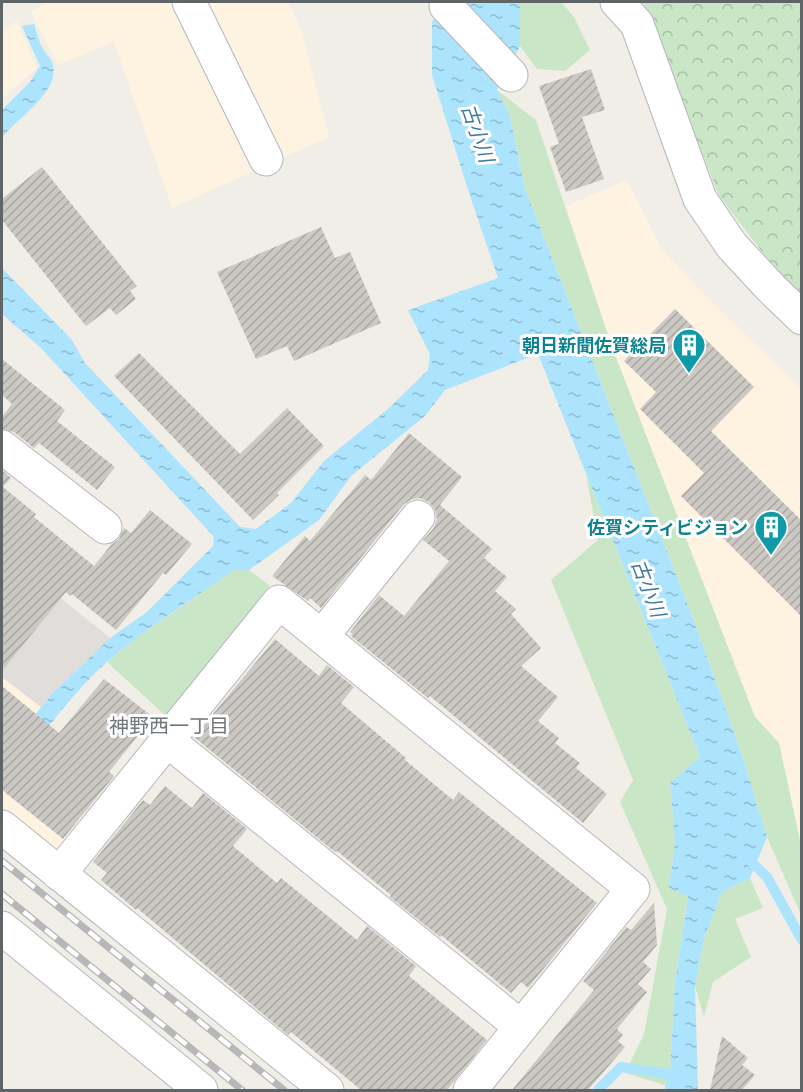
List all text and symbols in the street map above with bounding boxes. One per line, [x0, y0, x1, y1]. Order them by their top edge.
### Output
water label: 古小川 [455, 100, 501, 168]
building icon: 朝日新聞佐賀総局 [671, 327, 707, 374]
place label: 朝日新聞佐賀総局 [522, 333, 666, 357]
building icon: 佐賀シティビジョン [753, 509, 789, 556]
place label: 佐賀シティビジョン [587, 515, 748, 539]
water label: 古小川 [626, 555, 673, 623]
district label: 神野西一丁目 [109, 712, 229, 739]

